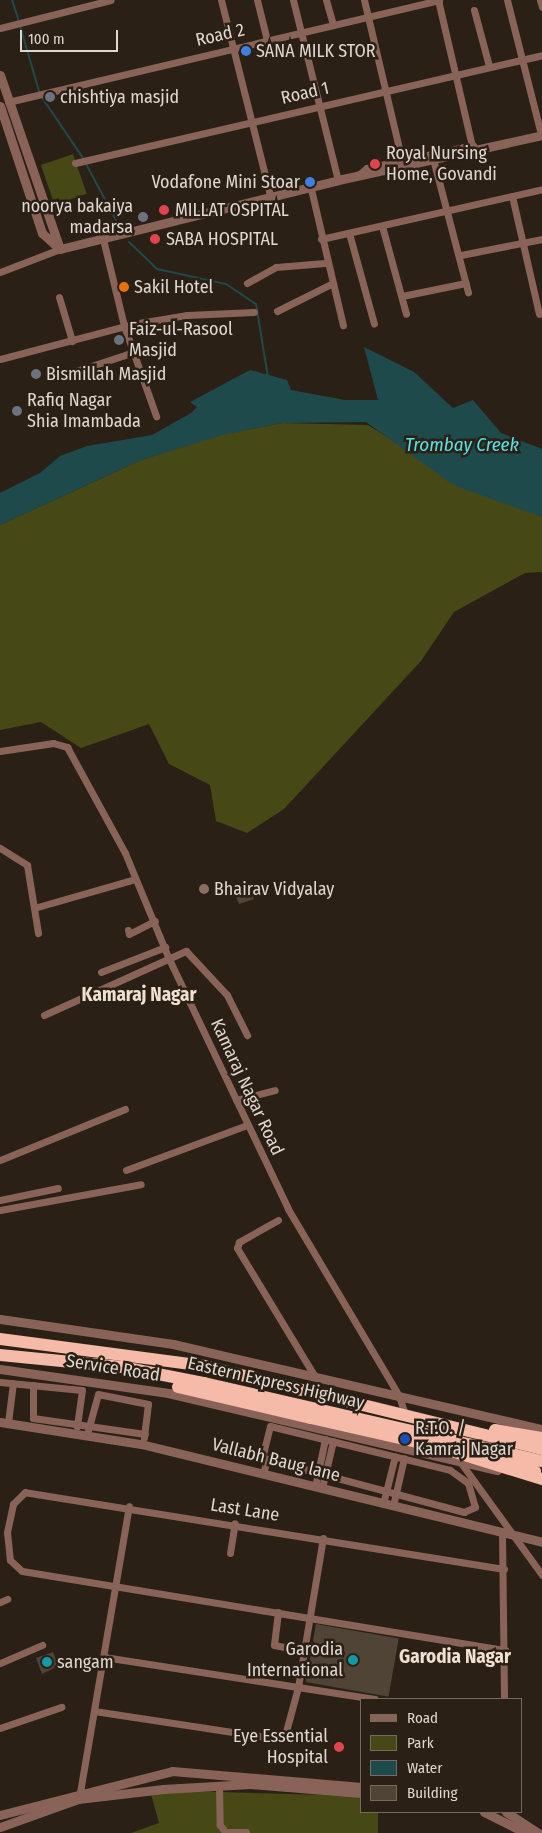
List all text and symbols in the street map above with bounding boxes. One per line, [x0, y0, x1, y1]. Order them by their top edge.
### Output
street label: Road 2 [193, 19, 247, 51]
scale bar [22, 20, 120, 52]
text: 100 m [28, 30, 65, 48]
place label: SANA MILK STOR [256, 40, 376, 62]
marker: SANA MILK STOR [240, 45, 252, 57]
street label: Road 1 [279, 77, 331, 109]
place label: chishtiya masjid [60, 86, 179, 108]
marker: chishtiya masjid [44, 91, 56, 103]
place label: Royal Nursing Home, Govandi [386, 143, 497, 186]
marker: Royal Nursing Home, Govandi [368, 157, 382, 171]
place label: Vodafone Mini Stoar [151, 171, 300, 193]
marker: Vodafone Mini Stoar [304, 176, 316, 188]
place label: noorya bakaiya madarsa [21, 196, 133, 238]
place label: MILLAT OSPITAL [175, 199, 289, 221]
marker: MILLAT OSPITAL [157, 203, 171, 217]
marker: noorya bakaiya madarsa [137, 211, 149, 223]
place label: SABA HOSPITAL [166, 228, 278, 250]
marker: SABA HOSPITAL [148, 232, 162, 246]
place label: Sakil Hotel [134, 276, 213, 298]
marker: Sakil Hotel [118, 281, 130, 293]
place label: Faiz-ul-Rasool Masjid [129, 319, 233, 362]
marker: Faiz-ul-Rasool Masjid [113, 334, 125, 346]
place label: Bismillah Masjid [46, 363, 166, 385]
marker: Bismillah Masjid [30, 368, 42, 380]
place label: Rafiq Nagar Shia Imambada [27, 390, 141, 432]
marker: Rafiq Nagar Shia Imambada [11, 405, 23, 417]
water label: Trombay Creek [405, 434, 519, 456]
place label: Bhairav Vidyalay [214, 878, 334, 900]
marker: Bhairav Vidyalay [198, 883, 210, 895]
district label: Kamaraj Nagar [82, 984, 196, 1006]
street label: Kamaraj Nagar Road [206, 1015, 288, 1159]
street label: Service Road [65, 1350, 161, 1386]
street label: Eastern Express Highway [186, 1352, 366, 1414]
place label: R.T.O. / Kamraj Nagar [415, 1418, 513, 1460]
marker: R.T.O. / Kamraj Nagar [399, 1433, 411, 1445]
street label: Vallabh Baug lane [210, 1434, 342, 1486]
street label: Last Lane [209, 1494, 281, 1526]
place label: Garodia International [247, 1639, 343, 1682]
district label: Garodia Nagar [399, 1646, 511, 1668]
place label: sangam [57, 1651, 114, 1673]
marker: Garodia International [347, 1654, 359, 1666]
marker: sangam [41, 1656, 53, 1668]
legend [360, 1698, 522, 1813]
text: Road [407, 1709, 438, 1727]
place label: Eye Essential Hospital [233, 1726, 328, 1768]
text: Park [407, 1734, 434, 1752]
marker: Eye Essential Hospital [332, 1740, 346, 1754]
text: Water [407, 1759, 442, 1777]
text: Building [407, 1784, 458, 1802]

